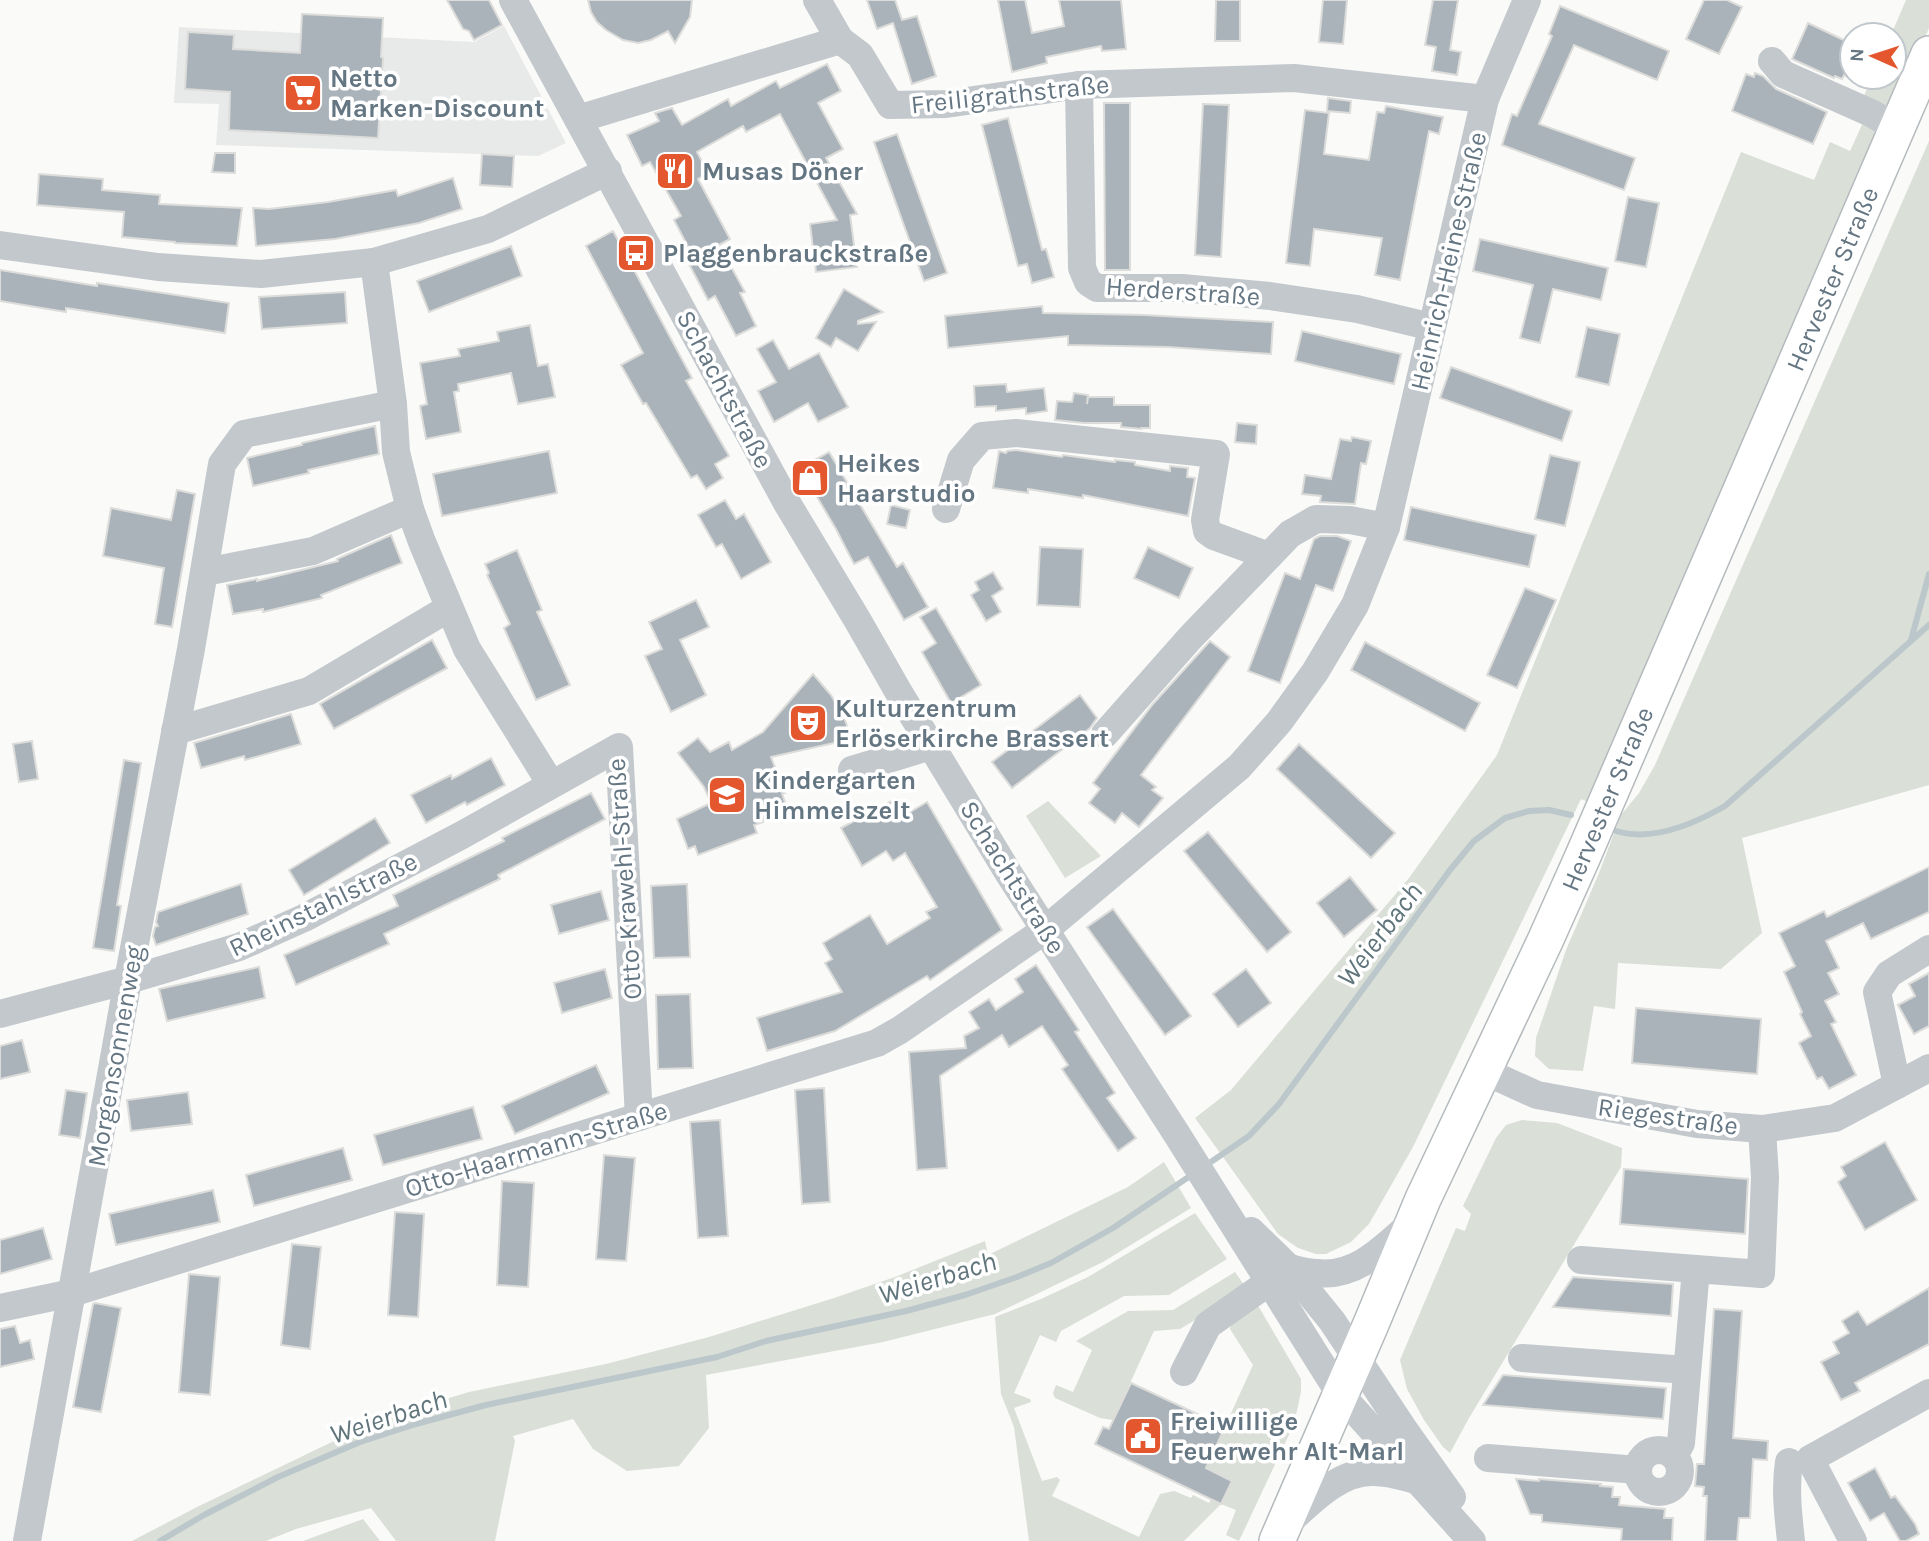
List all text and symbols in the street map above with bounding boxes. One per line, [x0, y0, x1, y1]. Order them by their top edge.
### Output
north arrow [1838, 21, 1908, 91]
text: N [1846, 48, 1868, 63]
place label: Netto Marken-Discount [330, 63, 545, 124]
street label: Freiligrathstraße [909, 69, 1111, 120]
supermarket icon: Netto Marken-Discount [282, 72, 324, 114]
street label: Heinrich-Heine-Straße [1404, 129, 1493, 393]
restaurant icon: Musas Döner [654, 150, 696, 192]
place label: Musas Döner [702, 156, 864, 187]
street label: Hervester Straße [1780, 182, 1885, 376]
bus stop icon: Plaggenbrauckstraße [615, 232, 657, 274]
place label: Plaggenbrauckstraße [663, 238, 928, 269]
street label: Herderstraße [1105, 271, 1261, 312]
street label: Schachtstraße [670, 305, 779, 474]
place label: Heikes Haarstudio [837, 448, 975, 509]
shop icon: Heikes Haarstudio [789, 457, 831, 499]
place label: Kulturzentrum Erlöserkirche Brassert [835, 693, 1109, 754]
theatre icon: Kulturzentrum Erlöserkirche Brassert [787, 702, 829, 744]
street label: Hervester Straße [1555, 702, 1660, 896]
street label: Otto-Krawehl-Straße [601, 757, 648, 1001]
place label: Kindergarten Himmelszelt [754, 765, 916, 826]
school or university icon: Kindergarten Himmelszelt [706, 774, 748, 816]
street label: Schachtstraße [953, 795, 1072, 959]
street label: Rheinstahlstraße [224, 845, 422, 963]
water label: Weierbach [1330, 876, 1429, 993]
street label: Morgensonnenweg [81, 943, 150, 1169]
street label: Riegestraße [1596, 1091, 1740, 1142]
street label: Otto-Haarmann-Straße [401, 1095, 671, 1204]
water label: Weierbach [874, 1244, 1000, 1311]
water label: Weierbach [325, 1382, 451, 1451]
place label: Freiwillige Feuerwehr Alt-Marl [1170, 1406, 1404, 1467]
public building icon: Freiwillige Feuerwehr Alt-Marl [1122, 1415, 1164, 1457]

